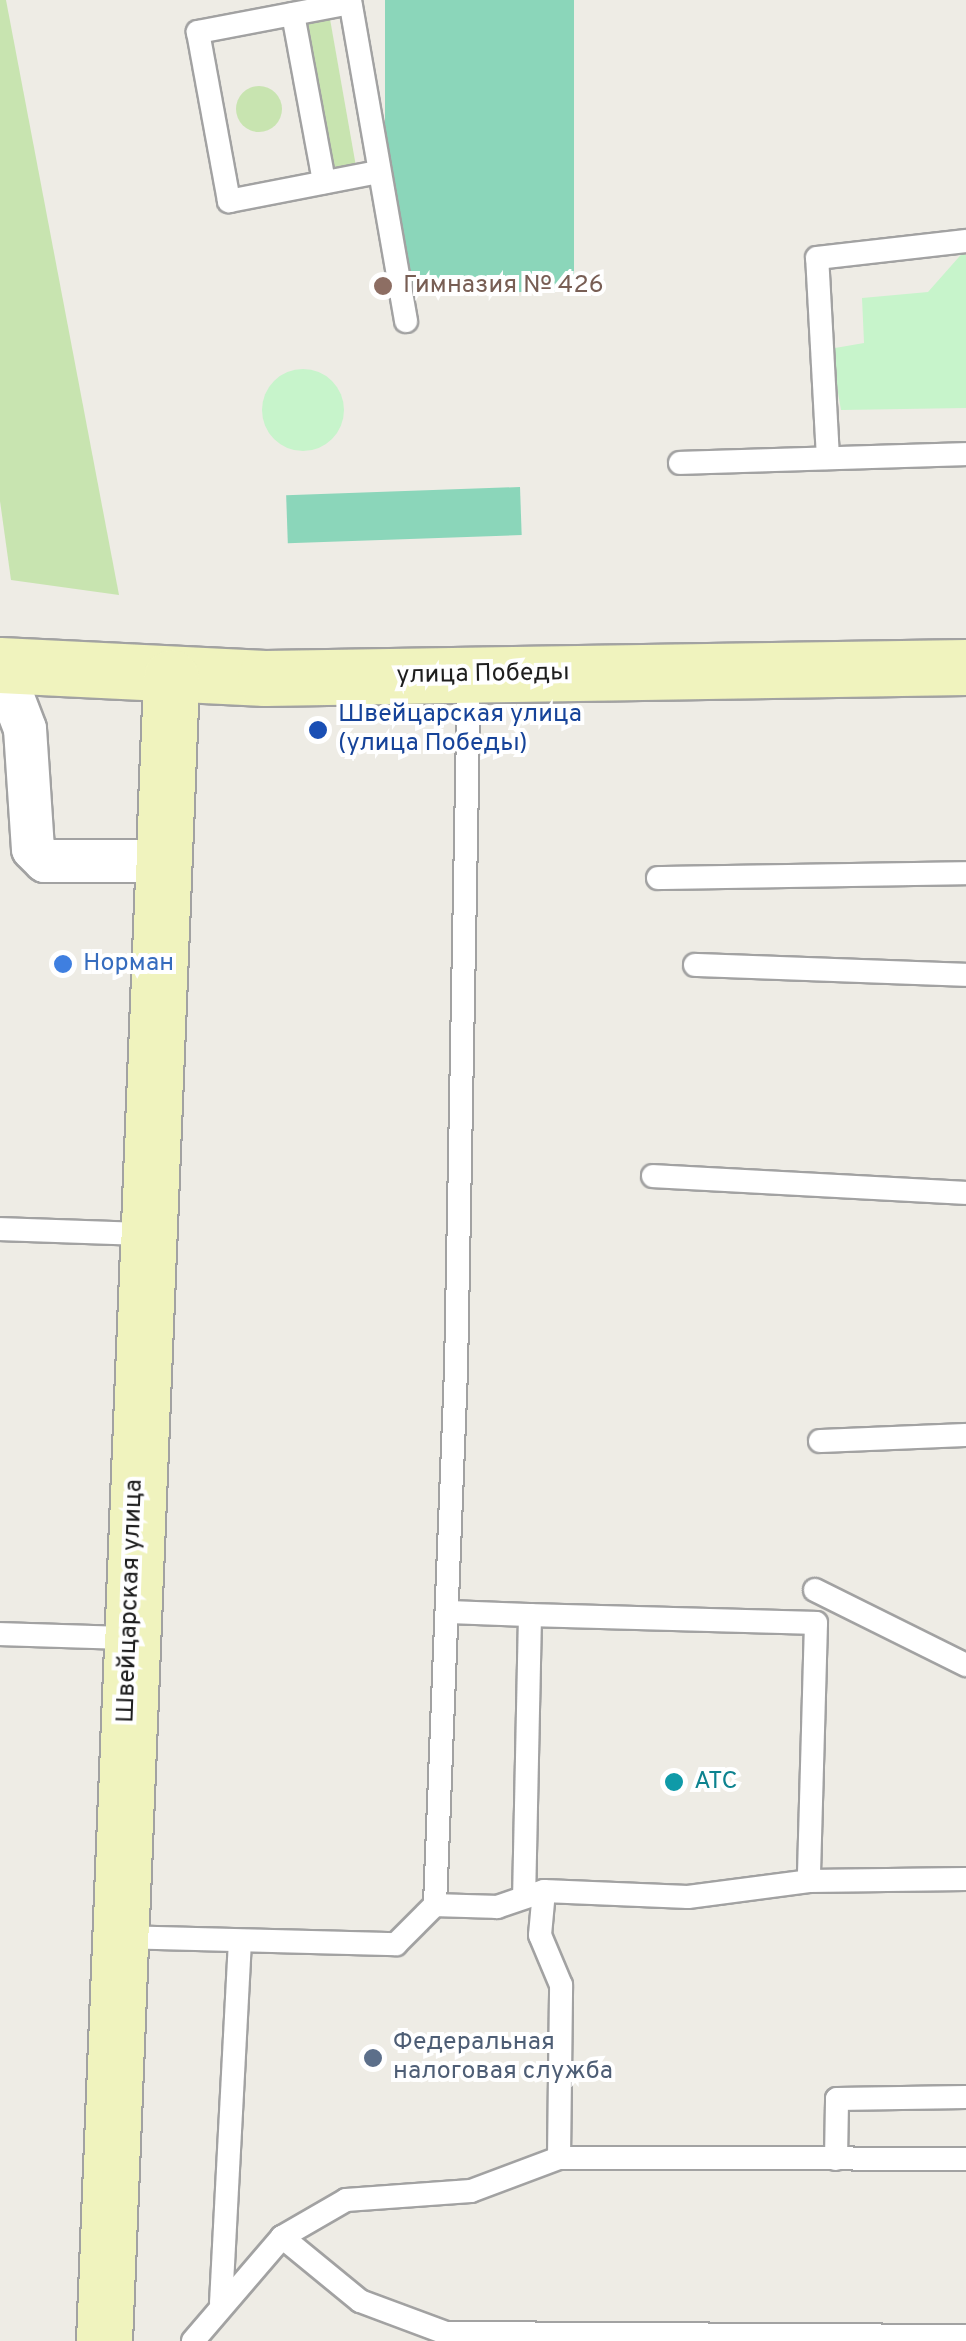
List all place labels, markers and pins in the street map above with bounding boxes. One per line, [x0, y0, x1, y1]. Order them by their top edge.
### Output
place label: Гимназия № 426 [403, 271, 604, 301]
marker: Гимназия № 426 [372, 275, 394, 297]
place label: Швейцарская улица (улица Победы) [338, 701, 582, 760]
marker: Швейцарская улица (улица Победы) [307, 719, 329, 741]
place label: Норман [83, 949, 174, 979]
marker: Норман [52, 953, 74, 975]
place label: АТС [694, 1767, 738, 1797]
marker: АТС [663, 1771, 685, 1793]
place label: Федеральная налоговая служба [393, 2029, 613, 2088]
marker: Федеральная налоговая служба [362, 2047, 384, 2069]

